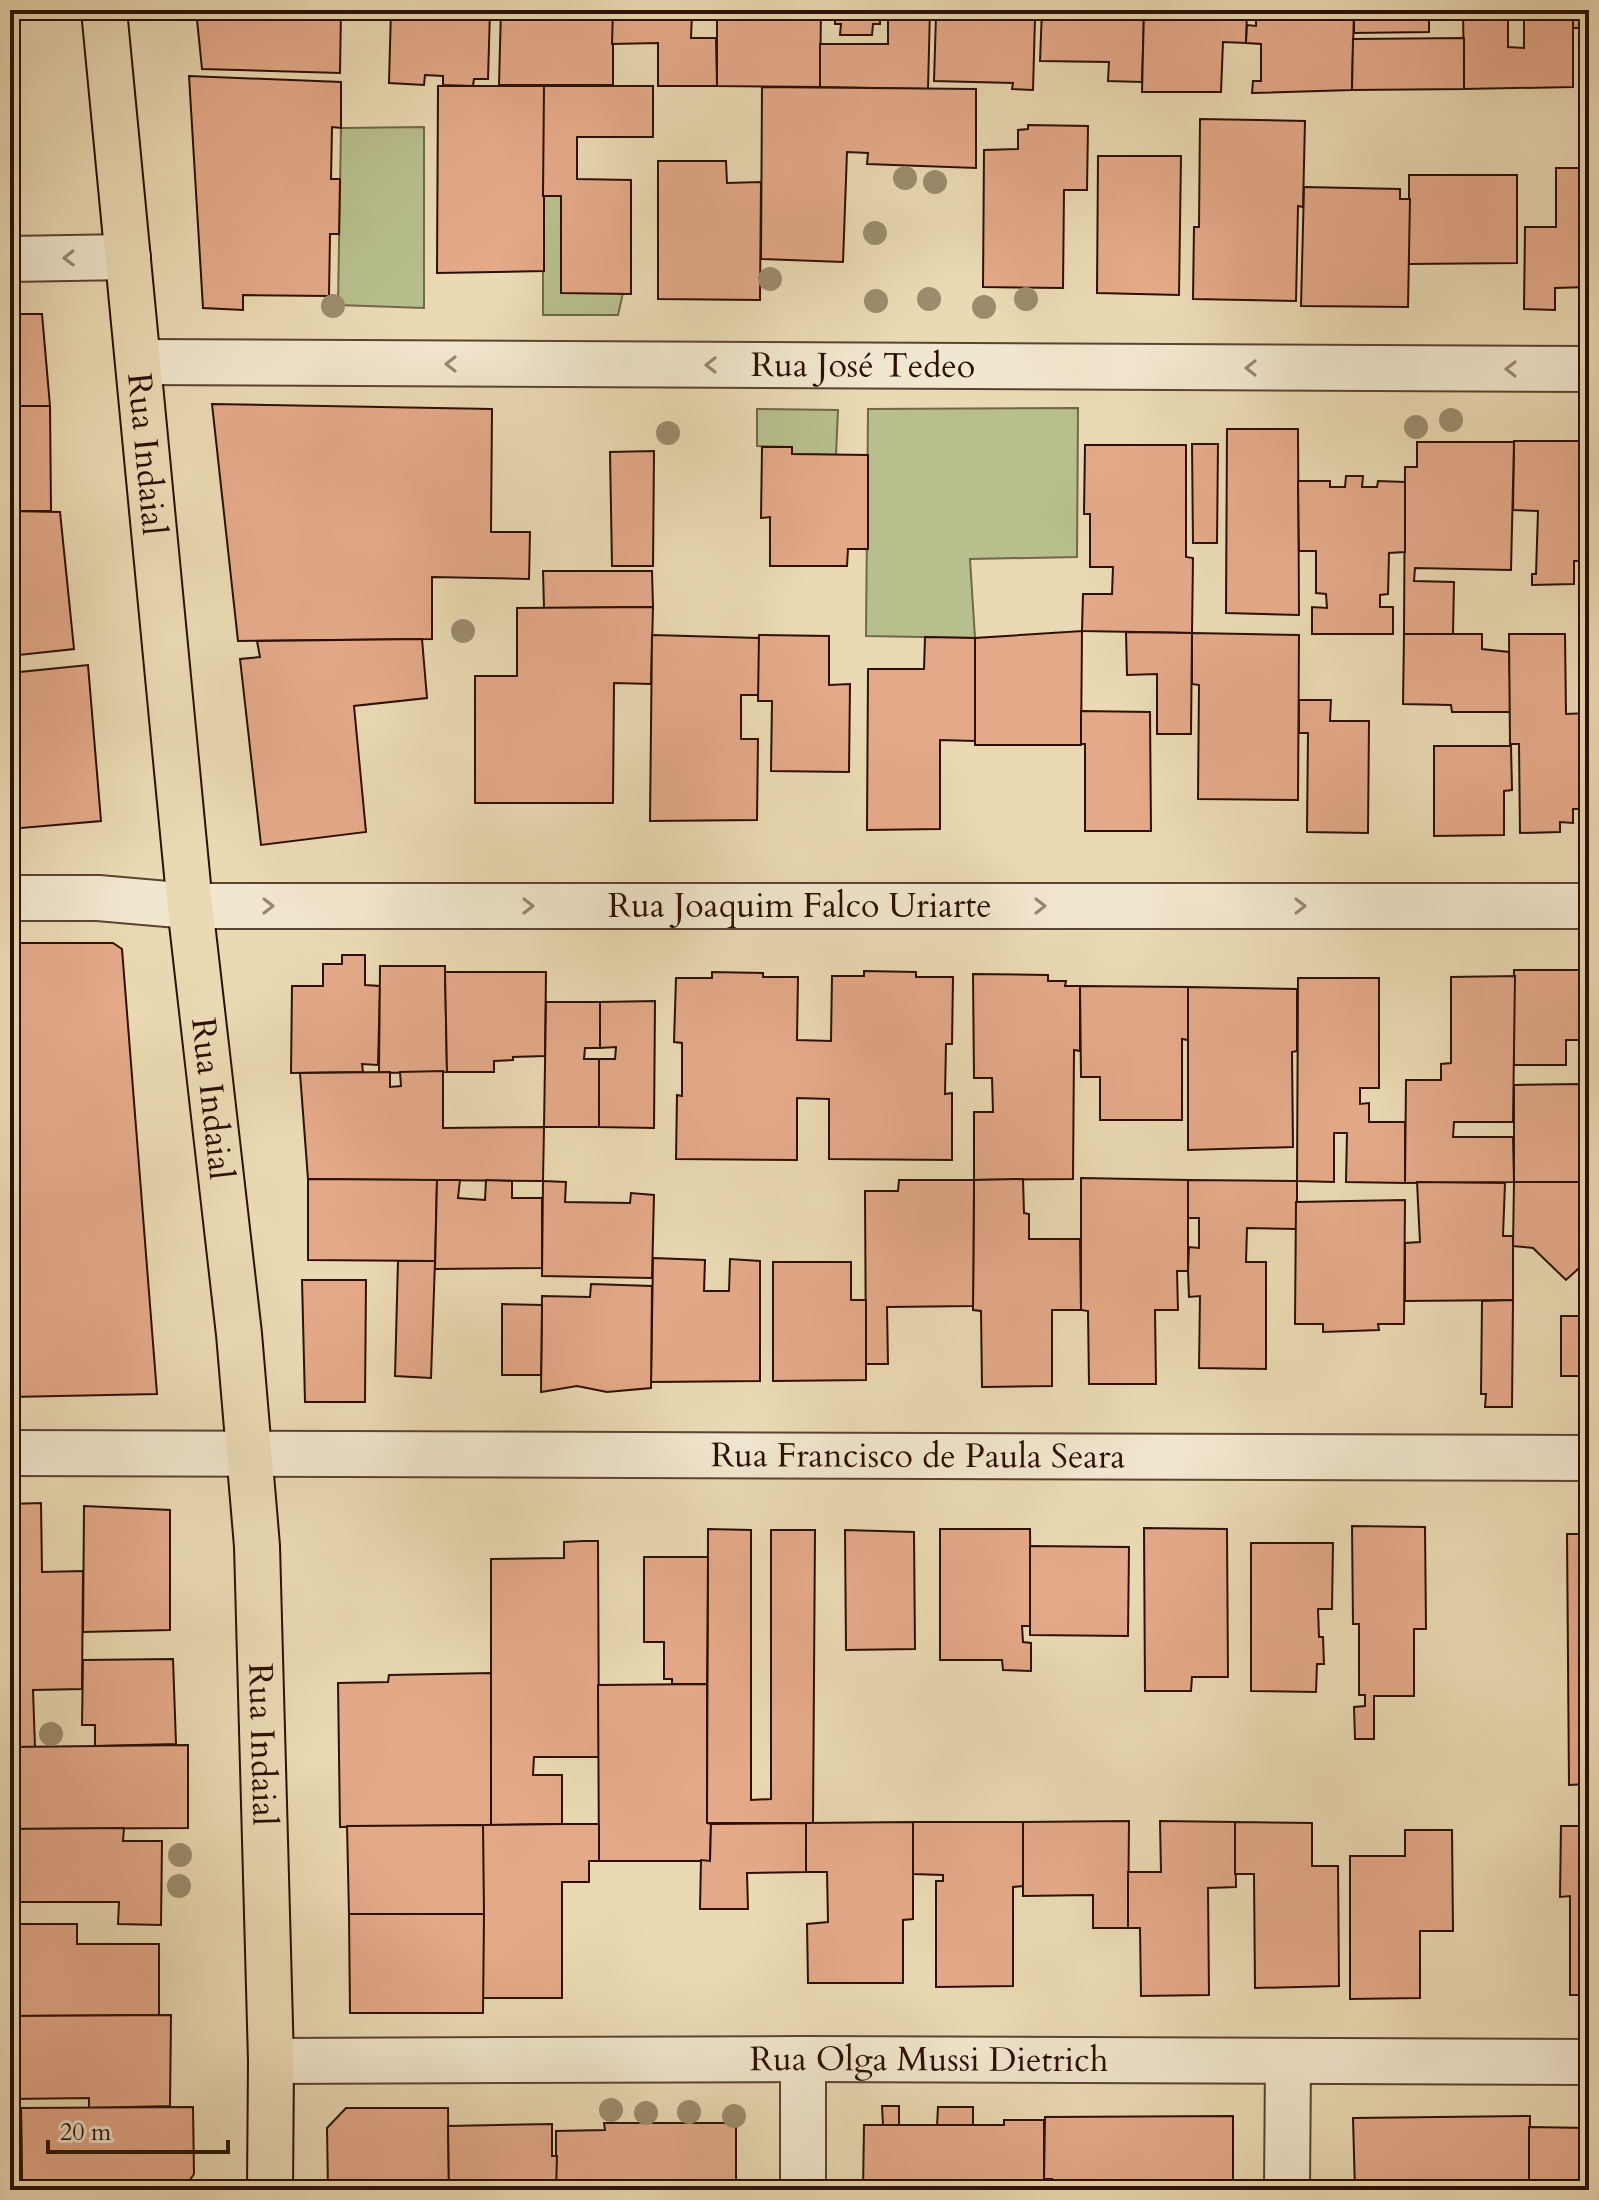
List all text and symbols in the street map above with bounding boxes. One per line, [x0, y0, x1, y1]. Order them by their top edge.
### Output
one-way arrow [62, 249, 75, 267]
street label: Rua José Tedeo [751, 342, 975, 389]
one-way arrow [444, 355, 457, 373]
one-way arrow [704, 356, 717, 374]
one-way arrow [1244, 359, 1257, 377]
one-way arrow [1504, 360, 1517, 378]
street label: Rua Indaial [116, 371, 177, 538]
street label: Rua Joaquim Falco Uriarte [608, 883, 992, 929]
one-way arrow [262, 897, 275, 915]
one-way arrow [522, 897, 535, 915]
one-way arrow [1034, 897, 1047, 915]
one-way arrow [1294, 897, 1307, 915]
street label: Rua Indaial [180, 1015, 244, 1182]
street label: Rua Francisco de Paula Seara [711, 1432, 1126, 1480]
street label: Rua Indaial [237, 1662, 288, 1827]
street label: Rua Olga Mussi Dietrich [750, 2036, 1109, 2083]
scale bar [48, 2104, 228, 2154]
text: 20 m [60, 2116, 112, 2149]

